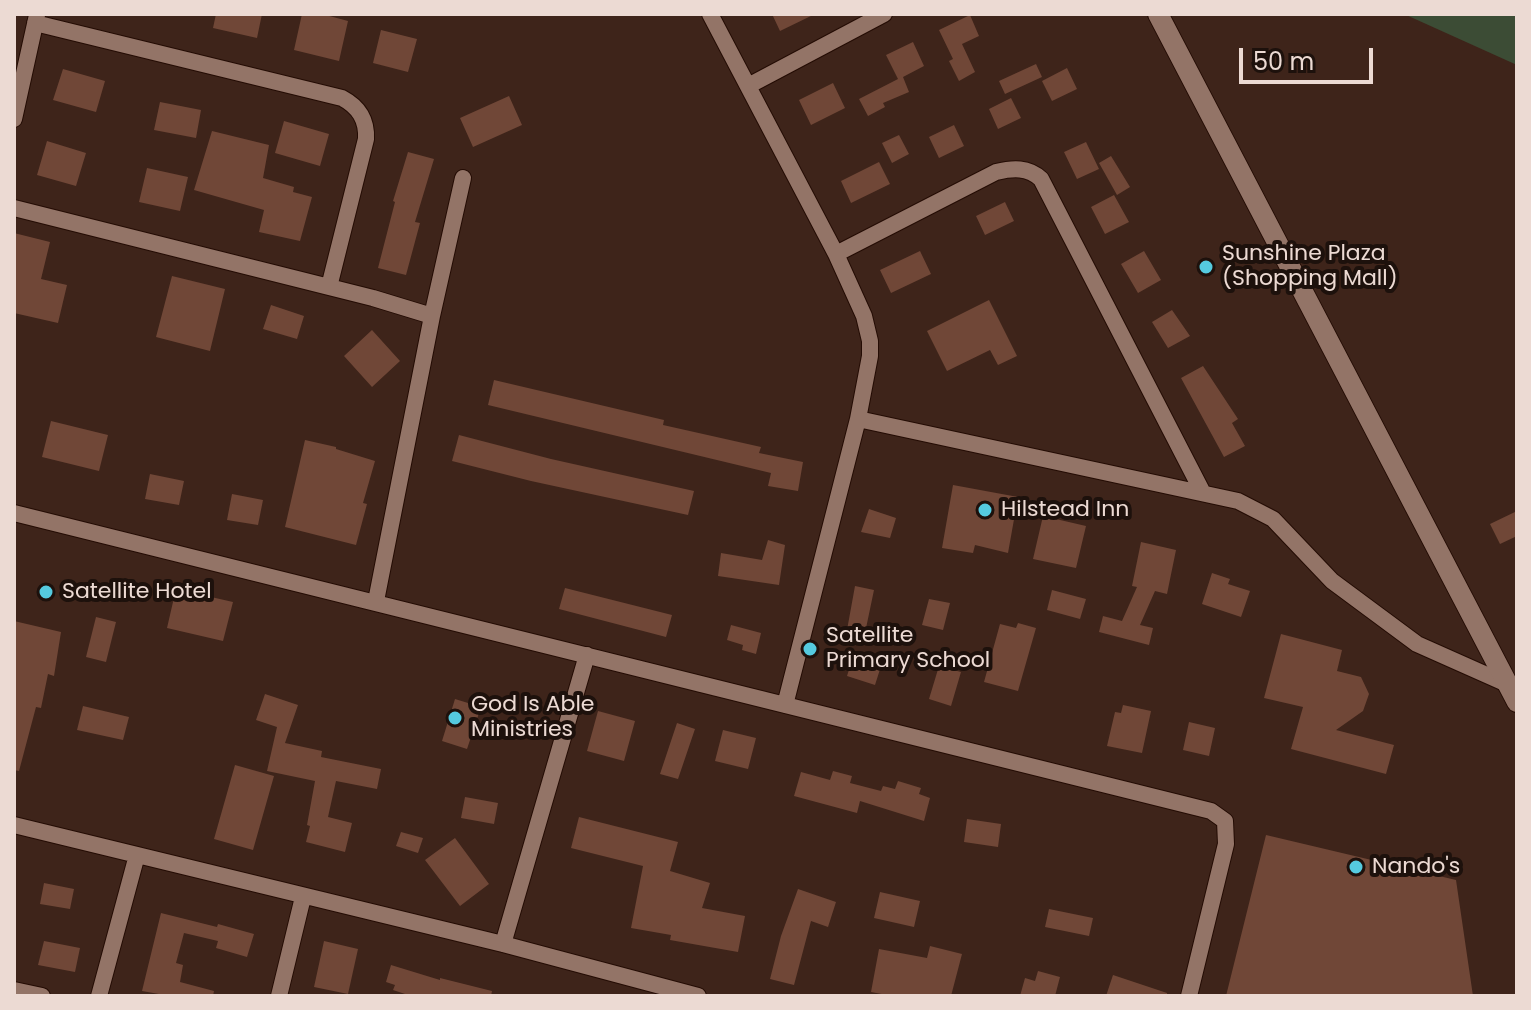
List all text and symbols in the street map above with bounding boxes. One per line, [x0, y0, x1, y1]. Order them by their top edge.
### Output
scale bar [1243, 32, 1377, 82]
text: 50 m [1253, 45, 1314, 78]
place label: Sunshine Plaza (Shopping Mall) [1222, 241, 1398, 292]
marker: Sunshine Plaza (Shopping Mall) [1197, 258, 1215, 276]
place label: Hilstead Inn [1001, 497, 1129, 523]
marker: Hilstead Inn [976, 501, 994, 519]
place label: Satellite Hotel [62, 579, 212, 605]
marker: Satellite Hotel [37, 583, 55, 601]
place label: Satellite Primary School [826, 623, 990, 674]
marker: Satellite Primary School [801, 640, 819, 658]
place label: God Is Able Ministries [471, 692, 594, 744]
marker: God Is Able Ministries [446, 709, 464, 727]
place label: Nando's [1372, 854, 1460, 880]
marker: Nando's [1347, 858, 1365, 876]

